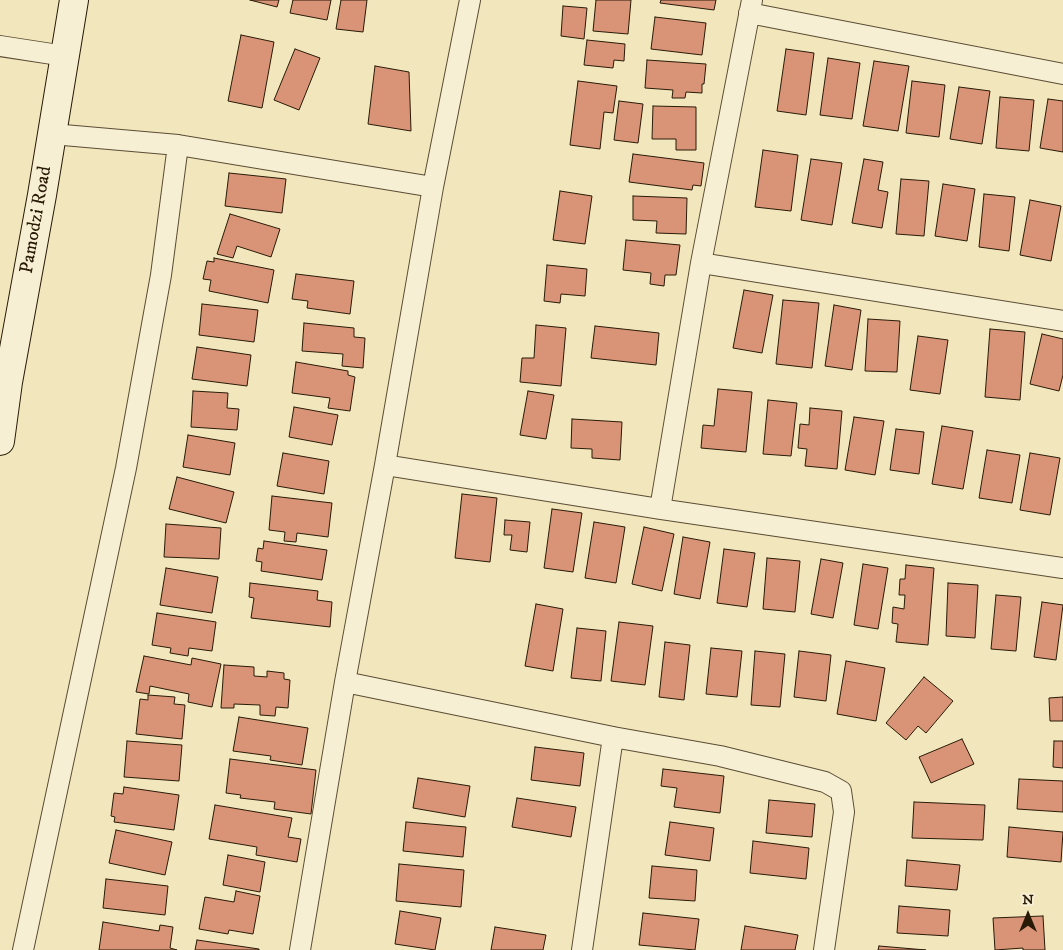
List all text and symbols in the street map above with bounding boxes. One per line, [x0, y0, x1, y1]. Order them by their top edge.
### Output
street label: Pamodzi Road [16, 165, 58, 275]
north arrow [1003, 890, 1053, 940]
text: N [1022, 891, 1034, 909]

